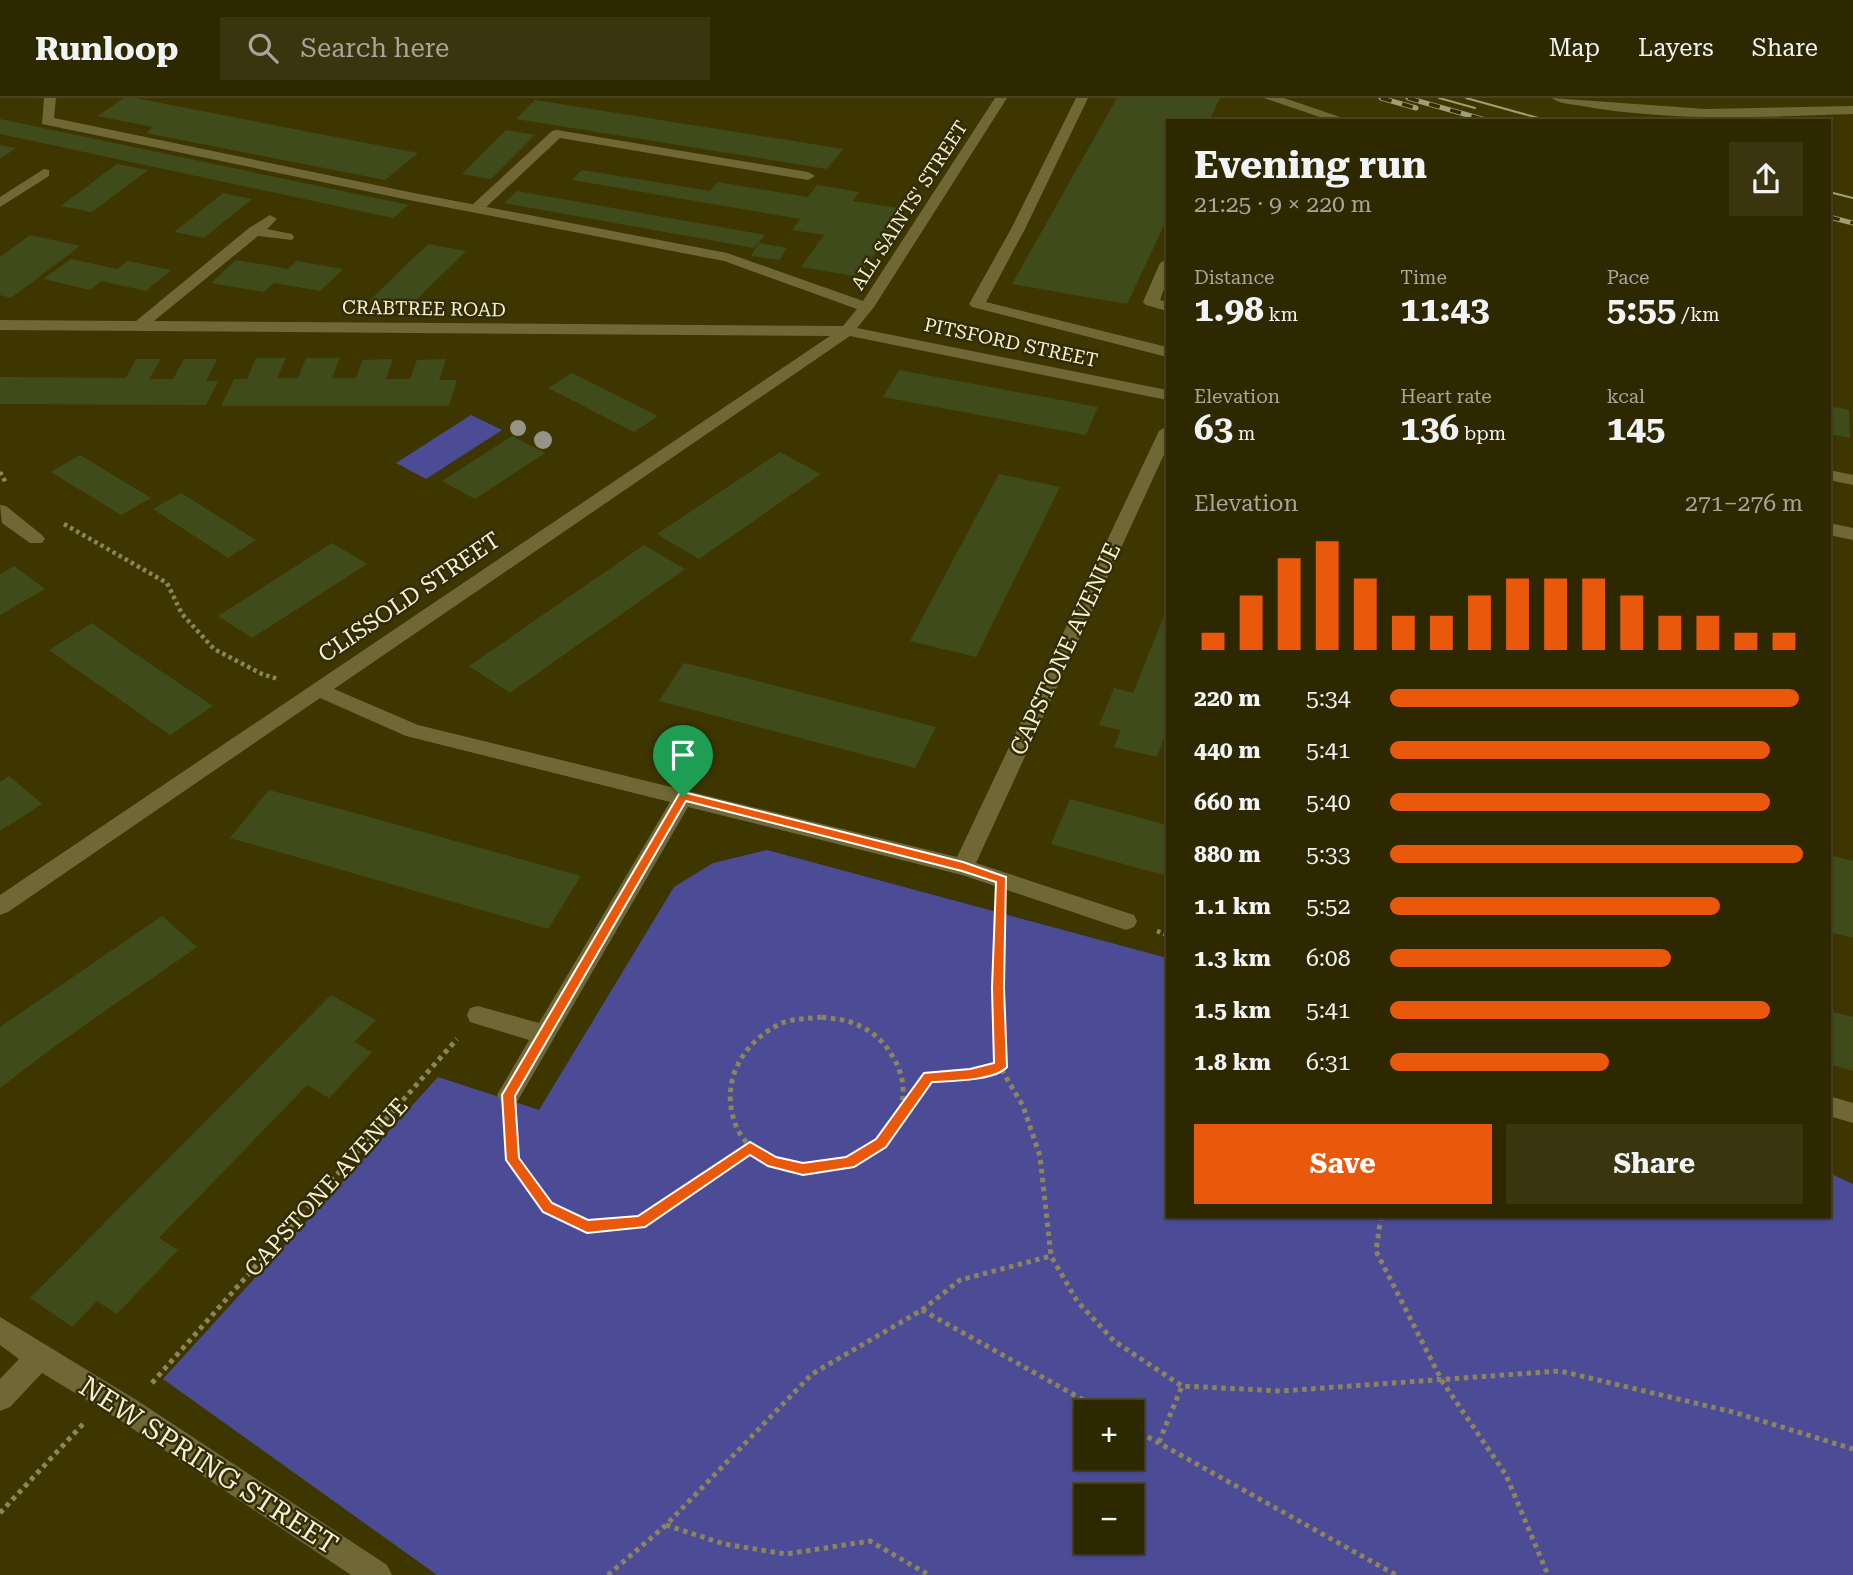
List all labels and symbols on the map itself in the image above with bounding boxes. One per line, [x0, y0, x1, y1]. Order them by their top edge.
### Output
street label: ALL SAINTS' STREET [846, 116, 973, 294]
street label: CRABTREE ROAD [342, 296, 506, 321]
street label: PITSFORD STREET [922, 313, 1100, 372]
street label: CLISSOLD STREET [313, 527, 505, 668]
street label: CAPSTONE AVENUE [1004, 539, 1126, 760]
pin [653, 725, 713, 797]
street label: CAPSTONE AVENUE [239, 1093, 414, 1282]
street label: NEW SPRING STREET [73, 1369, 344, 1561]

